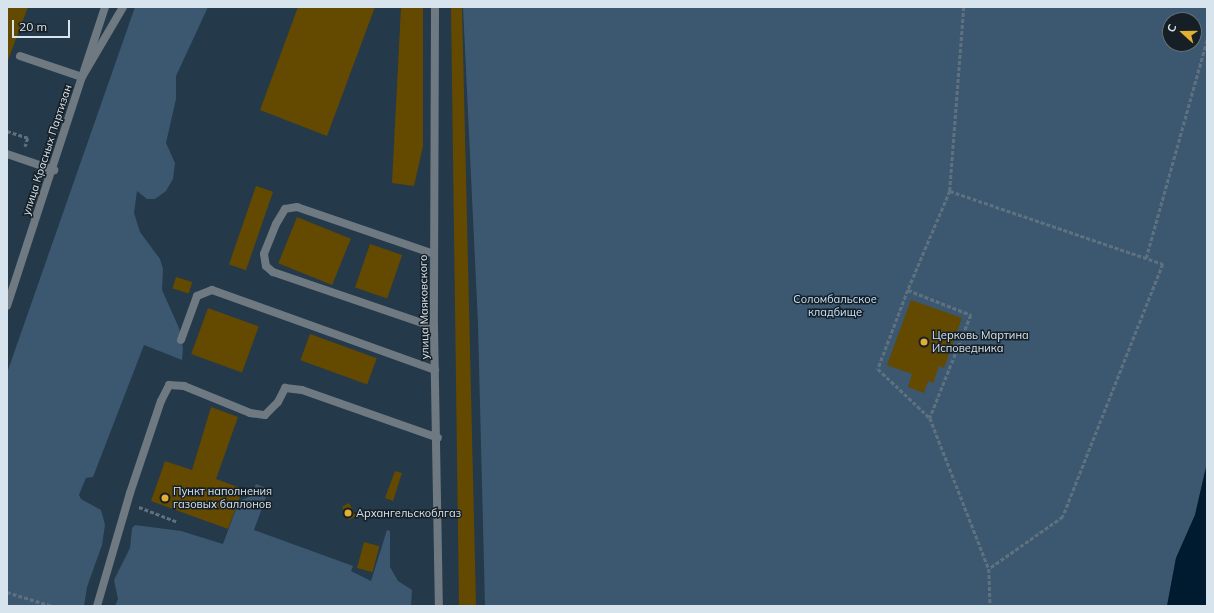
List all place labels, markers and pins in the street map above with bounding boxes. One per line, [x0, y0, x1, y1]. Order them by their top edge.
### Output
place label: Церковь Мартина Исповедника [932, 329, 1029, 355]
marker: Церковь Мартина Исповедника [919, 337, 929, 347]
place label: Пункт наполнения газовых баллонов [173, 485, 272, 511]
marker: Пункт наполнения газовых баллонов [160, 493, 170, 503]
place label: Архангельскоблгаз [356, 506, 461, 520]
marker: Архангельскоблгаз [343, 508, 353, 518]

